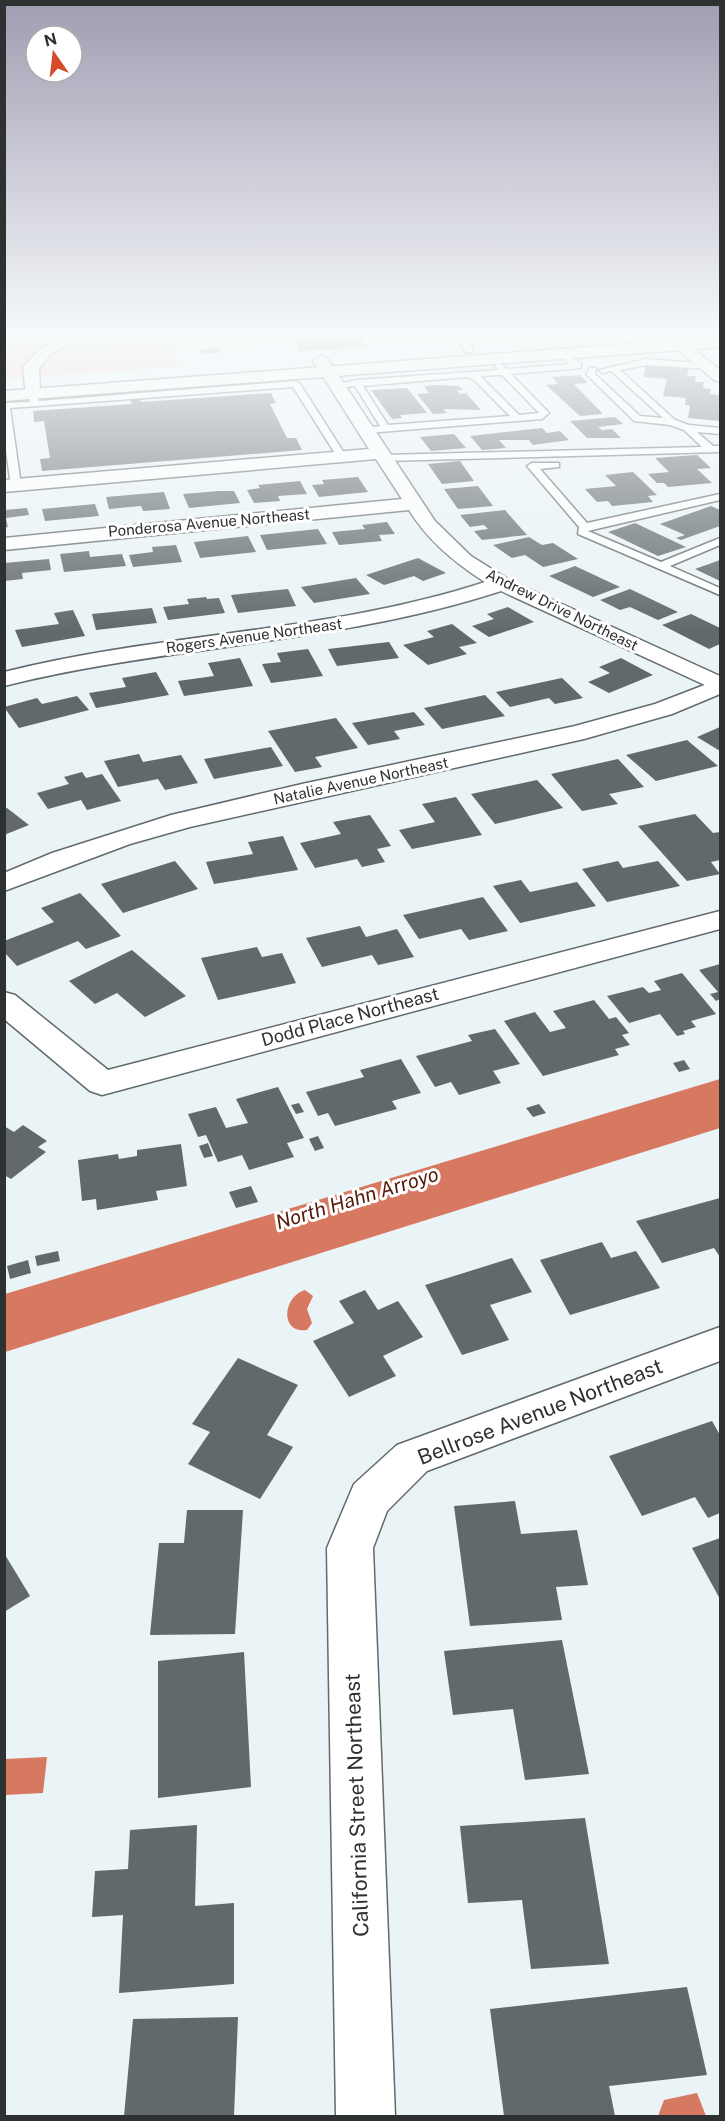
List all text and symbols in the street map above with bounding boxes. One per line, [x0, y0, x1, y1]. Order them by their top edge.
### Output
north arrow [24, 24, 84, 84]
text: N [42, 29, 59, 51]
street label: Ponderosa Avenue Northeast [107, 505, 311, 540]
street label: Andrew Drive Northeast [483, 565, 641, 654]
street label: Rogers Avenue Northeast [165, 615, 343, 656]
street label: Natalie Avenue Northeast [272, 754, 450, 807]
street label: Dodd Place Northeast [259, 983, 441, 1050]
water label: North Hahn Arroyo [273, 1162, 441, 1234]
street label: Bellrose Avenue Northeast [414, 1353, 666, 1470]
street label: California Street Northeast [339, 1673, 374, 1937]

